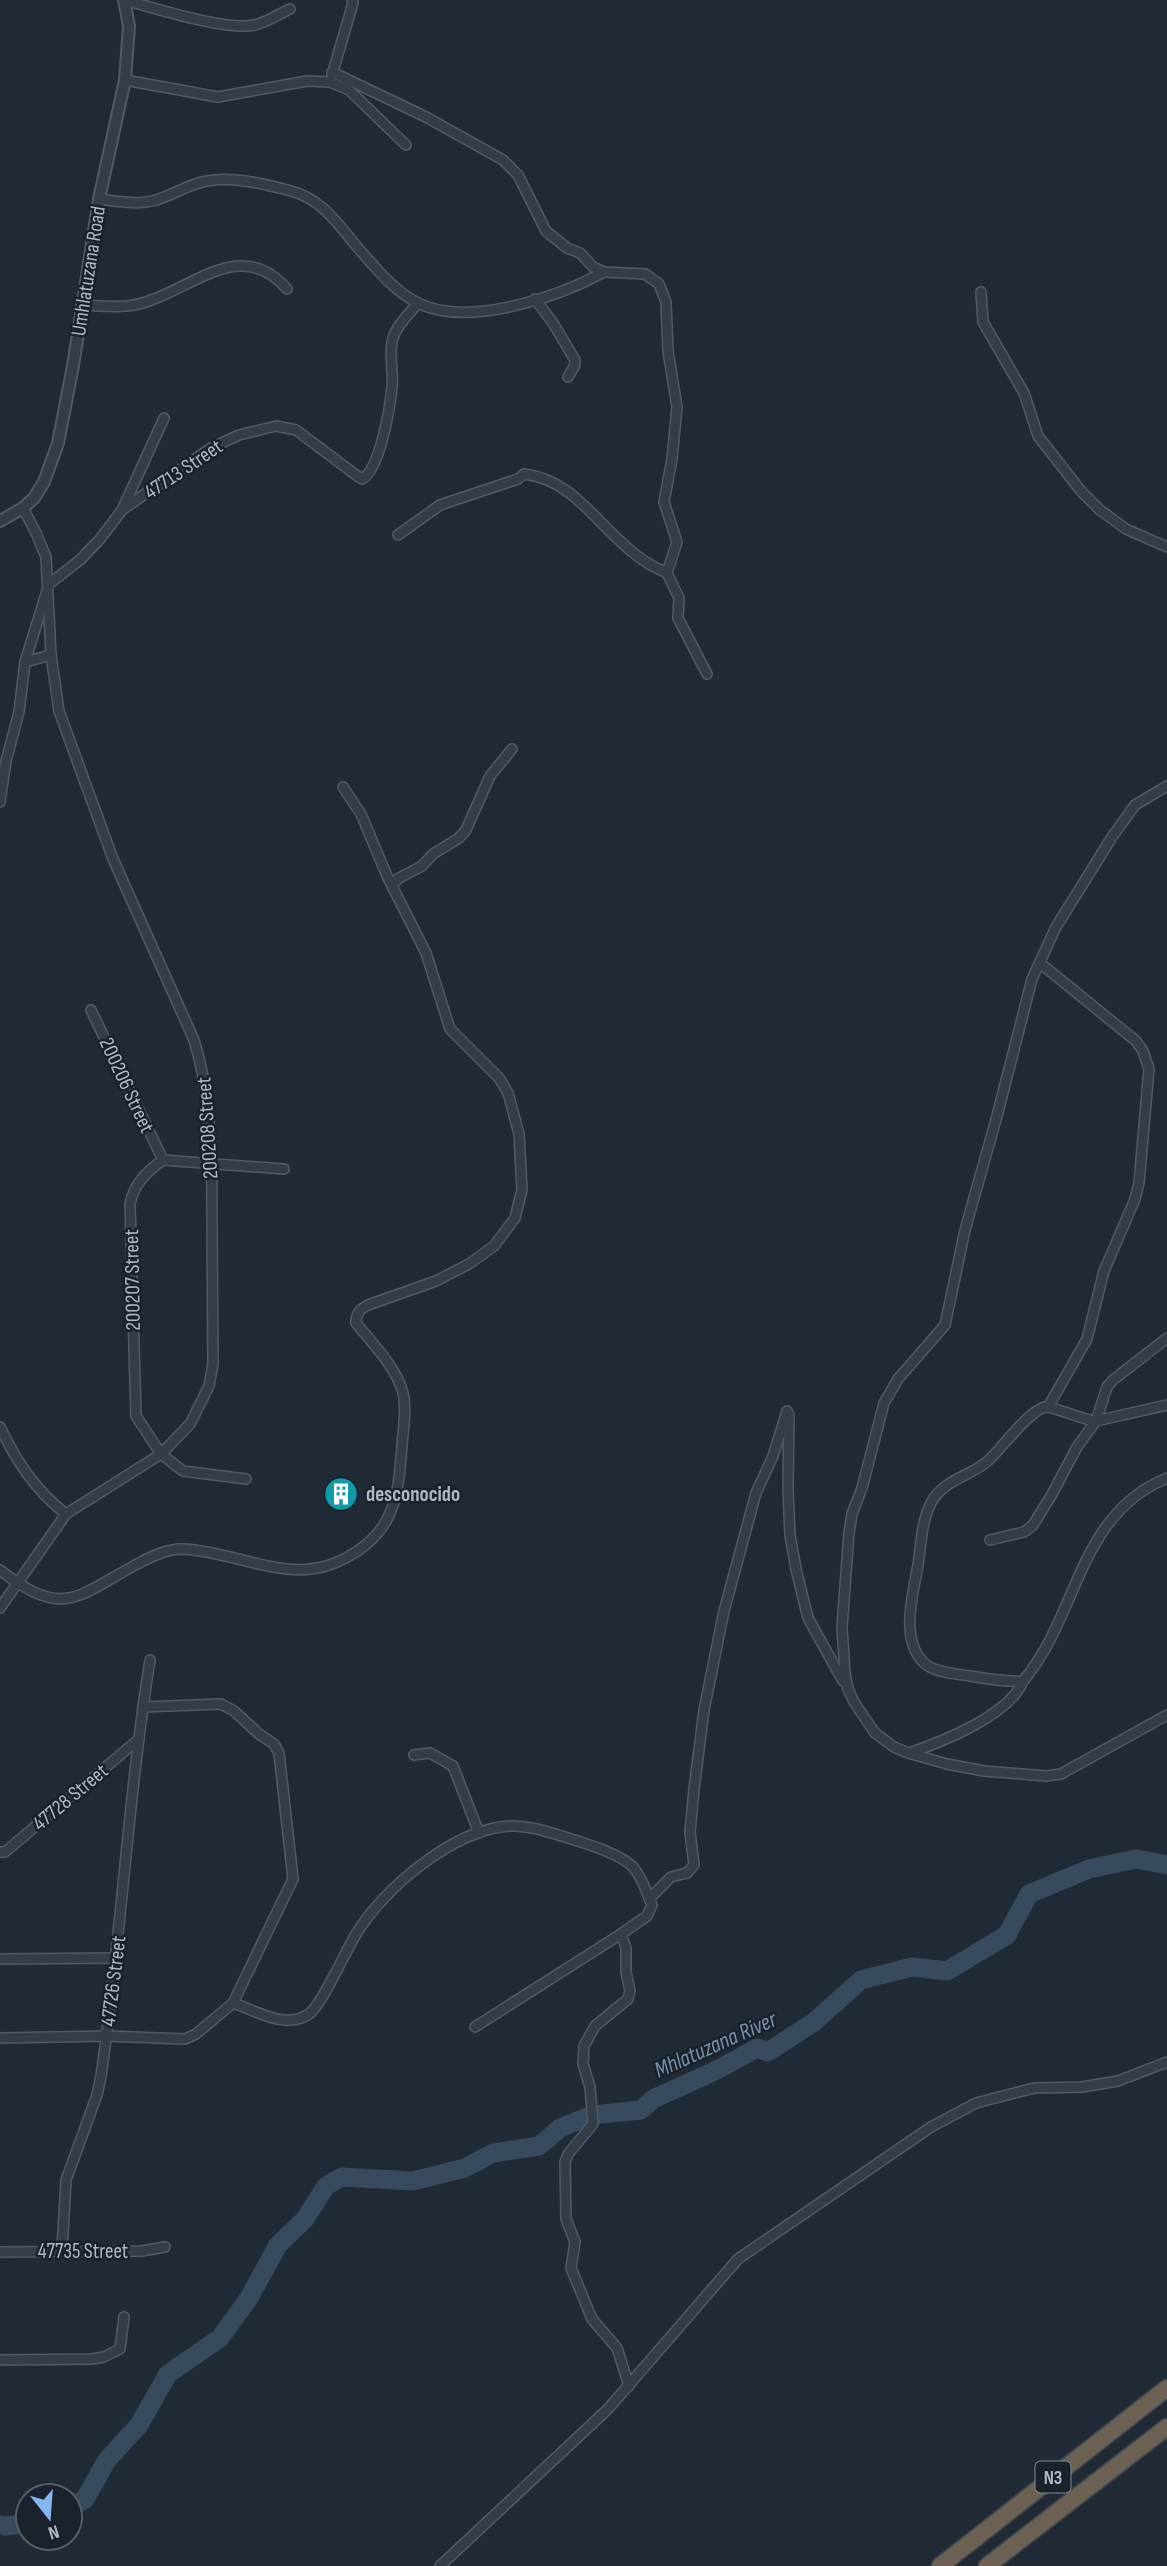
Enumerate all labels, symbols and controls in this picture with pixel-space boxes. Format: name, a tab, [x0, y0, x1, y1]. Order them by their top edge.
street label: Umhlatuzana Road	[66, 204, 111, 338]
street label: 47713 Street	[139, 434, 227, 505]
street label: 200206 Street	[94, 1034, 159, 1137]
street label: 200208 Street	[191, 1076, 224, 1180]
street label: 200207 Street	[119, 1229, 146, 1331]
building icon: desconocido	[322, 1475, 360, 1513]
place label: desconocido	[366, 1482, 460, 1507]
street label: 47728 Street	[27, 1759, 113, 1836]
street label: 47726 Street	[96, 1934, 131, 2028]
water label: Mhlatuzana River	[650, 2005, 782, 2084]
street label: 47735 Street	[38, 2239, 128, 2264]
road number: N3	[1036, 2462, 1070, 2492]
north arrow	[14, 2482, 84, 2552]
text: N	[45, 2519, 62, 2544]

